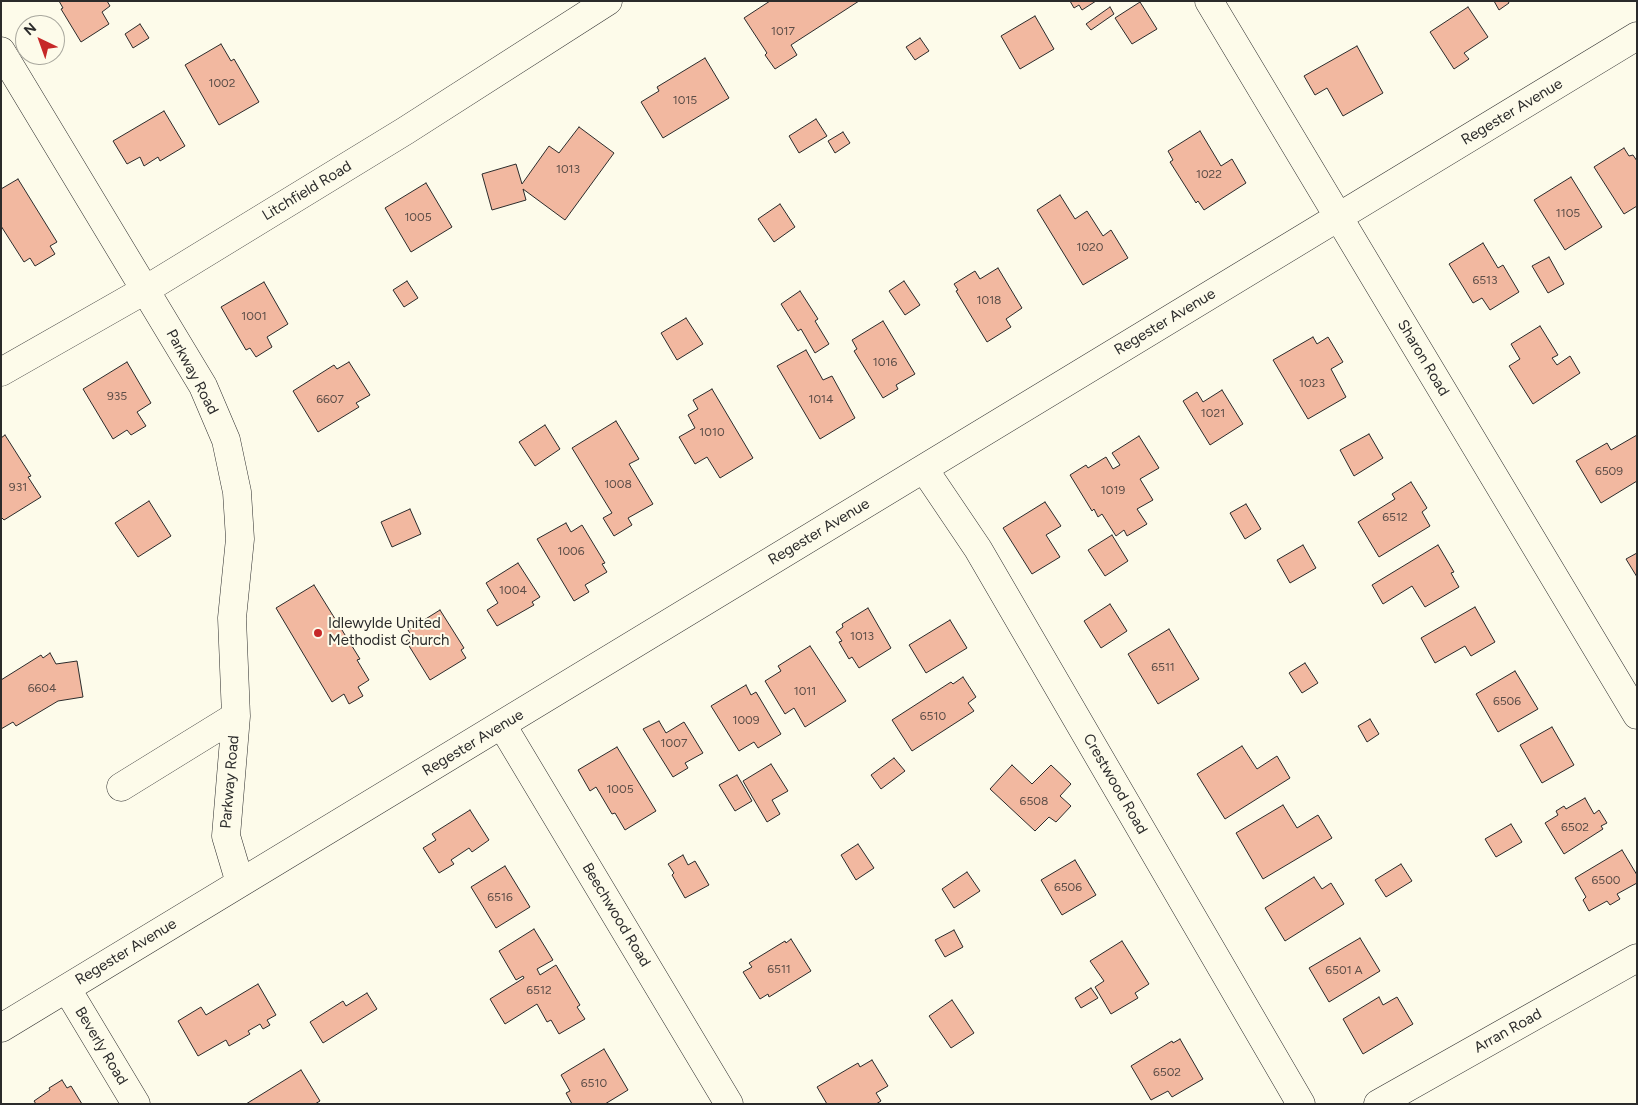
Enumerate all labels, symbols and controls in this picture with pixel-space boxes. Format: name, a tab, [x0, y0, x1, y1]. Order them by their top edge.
north arrow	[15, 15, 65, 65]
text: N	[21, 19, 40, 39]
house number: 1017	[771, 24, 795, 38]
street label: Regester Avenue	[1458, 75, 1566, 149]
house number: 1002	[208, 76, 236, 90]
house number: 1015	[673, 93, 697, 107]
street label: Litchfield Road	[259, 157, 355, 225]
house number: 1013	[556, 162, 580, 176]
house number: 1022	[1196, 167, 1222, 181]
house number: 1105	[1556, 206, 1580, 220]
house number: 1005	[404, 210, 432, 224]
house number: 1020	[1076, 240, 1104, 254]
house number: 6513	[1472, 273, 1498, 287]
street label: Regester Avenue	[1111, 285, 1219, 359]
house number: 1018	[977, 293, 1001, 307]
house number: 1001	[241, 309, 267, 323]
street label: Sharon Road	[1393, 317, 1453, 399]
street label: Parkway Road	[162, 326, 222, 418]
house number: 1016	[873, 355, 897, 369]
house number: 1023	[1299, 376, 1325, 390]
house number: 935	[107, 389, 127, 403]
house number: 6607	[316, 392, 344, 406]
house number: 1014	[808, 392, 834, 406]
house number: 1021	[1201, 406, 1225, 420]
house number: 1010	[699, 425, 725, 439]
house number: 6509	[1595, 464, 1623, 478]
house number: 1008	[604, 477, 632, 491]
house number: 931	[9, 480, 27, 494]
house number: 1019	[1101, 483, 1125, 497]
street label: Regester Avenue	[765, 495, 873, 569]
house number: 6512	[1382, 510, 1408, 524]
house number: 1006	[557, 544, 585, 558]
house number: 1004	[499, 583, 527, 597]
place label: Idlewylde United Methodist Church	[328, 615, 449, 650]
marker: Idlewylde United Methodist Church	[312, 627, 324, 639]
house number: 1013	[850, 629, 874, 643]
house number: 6511	[1151, 660, 1175, 674]
house number: 6604	[28, 681, 56, 695]
house number: 1011	[794, 684, 816, 698]
house number: 6506	[1493, 694, 1521, 708]
street label: Regester Avenue	[419, 706, 527, 780]
house number: 6510	[920, 709, 946, 723]
house number: 1009	[732, 713, 760, 727]
street label: Crestwood Road	[1079, 731, 1151, 837]
street label: Parkway Road	[217, 735, 243, 829]
house number: 1007	[661, 736, 687, 750]
house number: 1005	[606, 782, 634, 796]
house number: 6508	[1020, 794, 1048, 808]
house number: 6502	[1561, 820, 1589, 834]
street label: Beechwood Road	[578, 860, 654, 970]
house number: 6500	[1591, 873, 1621, 887]
house number: 6506	[1054, 880, 1082, 894]
house number: 6516	[487, 890, 513, 904]
street label: Regester Avenue	[72, 915, 180, 989]
house number: 6511	[767, 962, 791, 976]
house number: 6501 A	[1325, 963, 1363, 977]
house number: 6512	[526, 983, 552, 997]
street label: Beverly Road	[71, 1004, 131, 1088]
street label: Arran Road	[1471, 1005, 1545, 1057]
house number: 6502	[1153, 1065, 1181, 1079]
house number: 6510	[581, 1076, 607, 1090]

